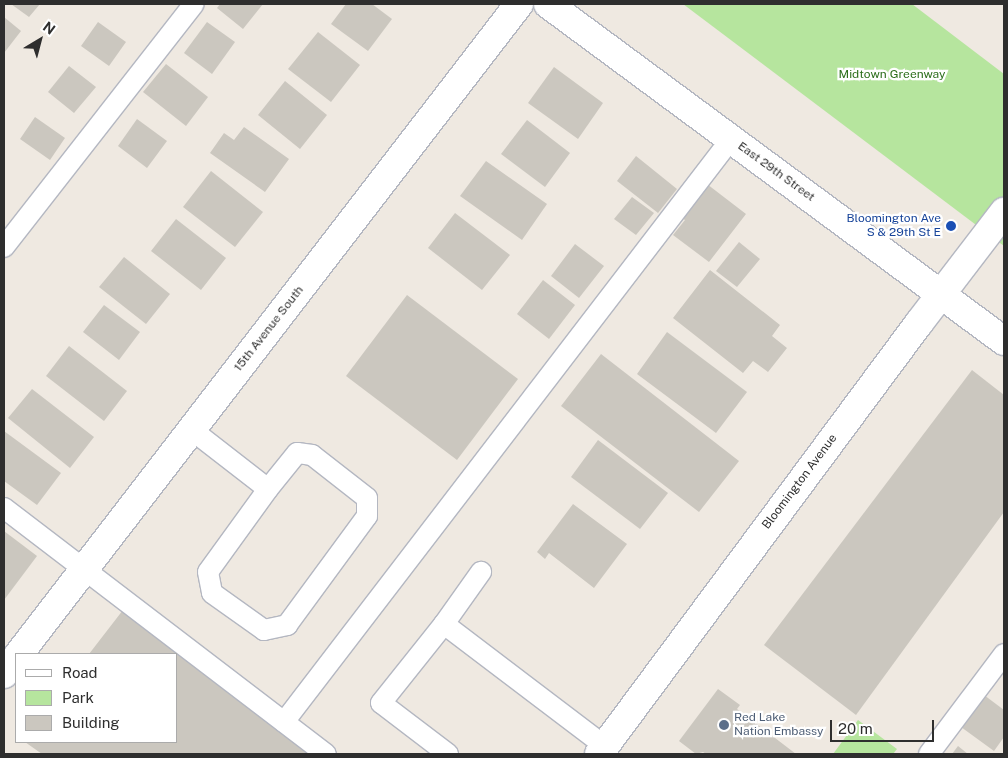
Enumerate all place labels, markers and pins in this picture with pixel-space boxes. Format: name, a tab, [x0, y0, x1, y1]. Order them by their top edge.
place label: Bloomington Ave S & 29th St E	[847, 212, 941, 240]
marker: Bloomington Ave S & 29th St E	[945, 220, 957, 232]
place label: Red Lake Nation Embassy	[734, 711, 823, 739]
marker: Red Lake Nation Embassy	[718, 719, 730, 731]

